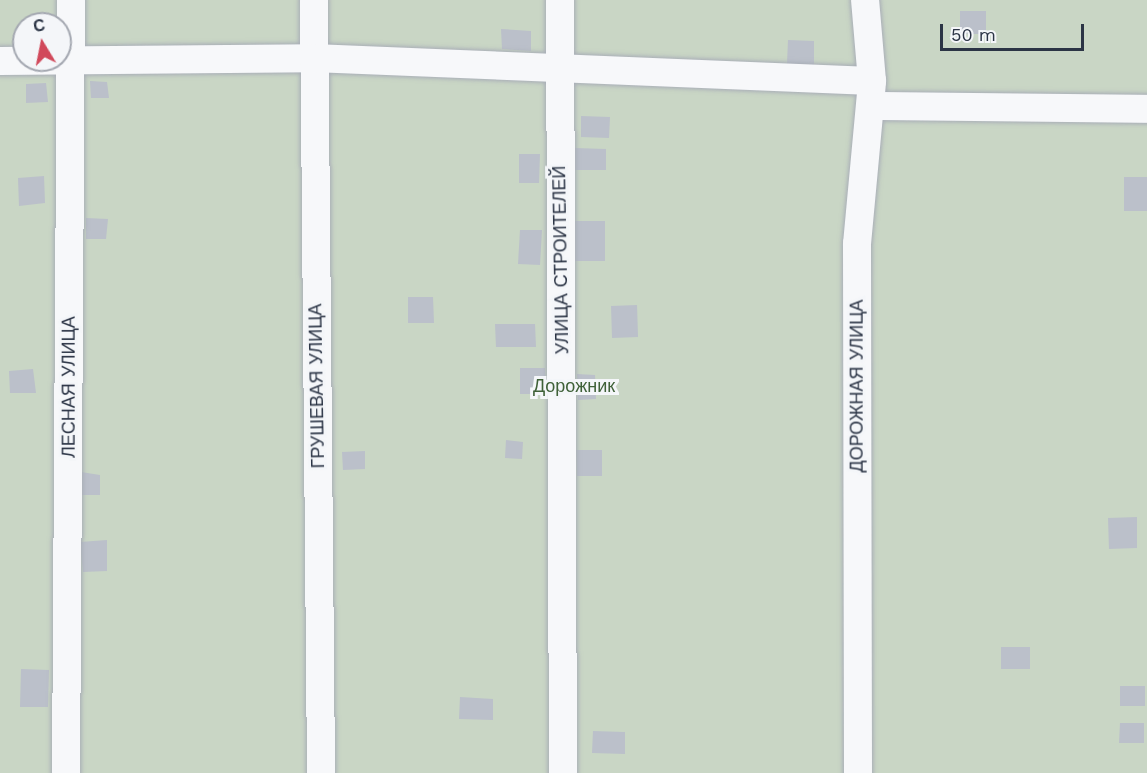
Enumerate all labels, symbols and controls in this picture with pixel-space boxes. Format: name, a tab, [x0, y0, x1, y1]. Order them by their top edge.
north arrow	[12, 12, 72, 72]
scale bar	[943, 12, 1087, 50]
text: С	[32, 15, 46, 36]
text: 50 m	[951, 24, 996, 45]
street label: УЛИЦА СТРОИТЕЛЕЙ	[549, 165, 573, 355]
street label: ДОРОЖНАЯ УЛИЦА	[846, 299, 868, 473]
street label: ГРУШЕВАЯ УЛИЦА	[305, 303, 329, 469]
street label: ЛЕСНАЯ УЛИЦА	[58, 316, 80, 458]
park label: Дорожник	[533, 375, 615, 397]

